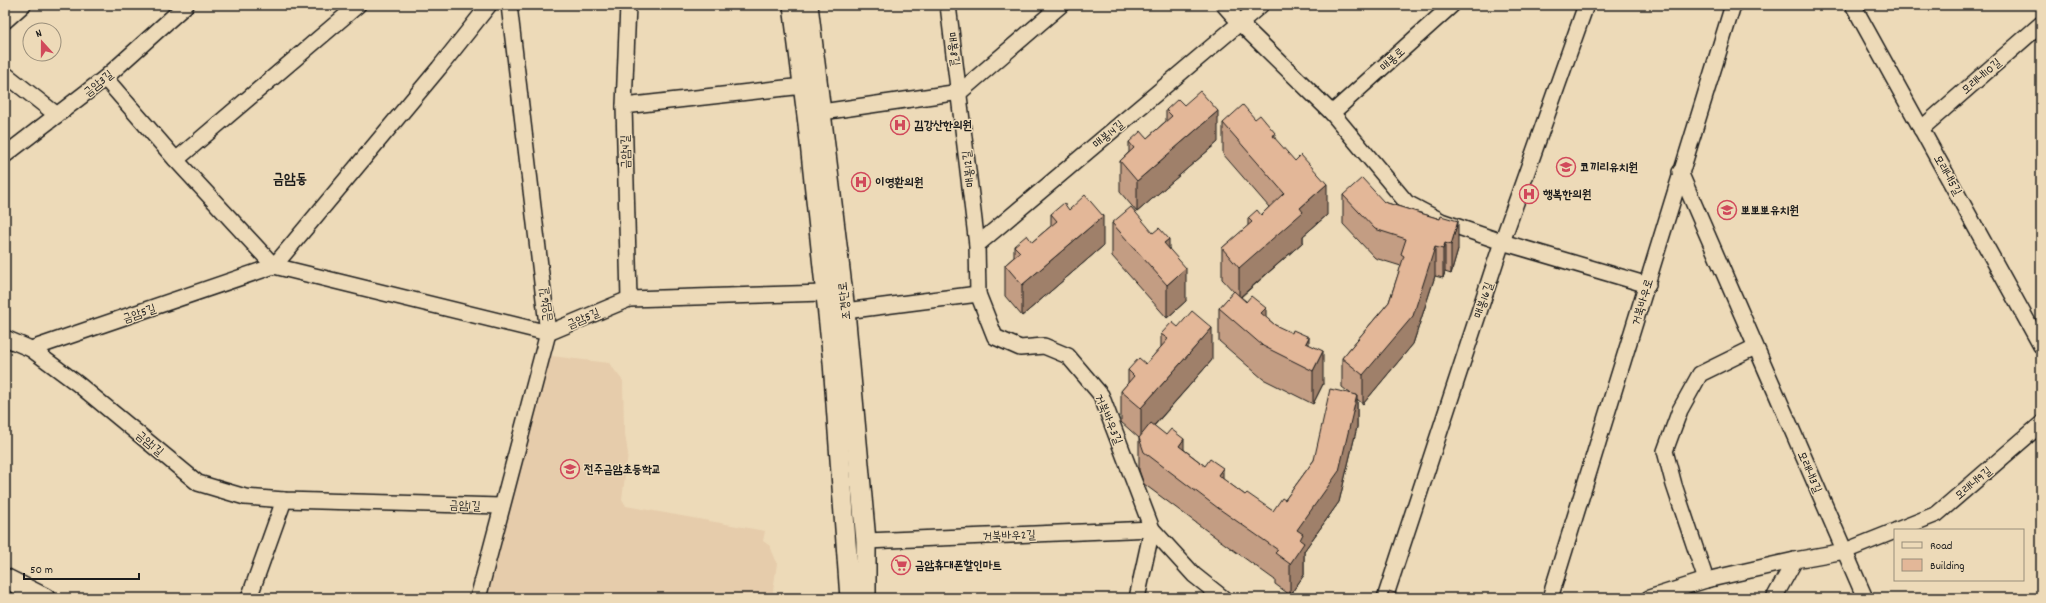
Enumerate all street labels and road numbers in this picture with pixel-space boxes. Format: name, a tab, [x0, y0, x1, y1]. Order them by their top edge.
street label: 매봉8길	[942, 31, 963, 67]
street label: 매봉로	[1377, 44, 1409, 76]
street label: 모래내10길	[1958, 55, 2006, 99]
street label: 금암3길	[80, 67, 118, 102]
street label: 매봉14길	[1089, 117, 1129, 153]
street label: 금암4길	[618, 135, 635, 169]
street label: 매봉12길	[959, 149, 980, 188]
street label: 모래내5길	[1928, 152, 1965, 199]
street label: 거북바우로	[1628, 277, 1659, 328]
street label: 매봉16길	[1470, 280, 1499, 321]
street label: 조경단로	[835, 281, 856, 321]
street label: 금암6길	[536, 286, 557, 323]
street label: 금암5길	[120, 301, 159, 328]
street label: 금암5길	[564, 305, 603, 334]
street label: 거북바우3길	[1089, 392, 1126, 448]
street label: 금암1길	[131, 427, 167, 461]
street label: 모래내3길	[1792, 449, 1825, 496]
street label: 모래내9길	[1952, 463, 1997, 505]
street label: 금암1길	[449, 497, 481, 516]
street label: 거북바우2길	[982, 527, 1036, 546]

